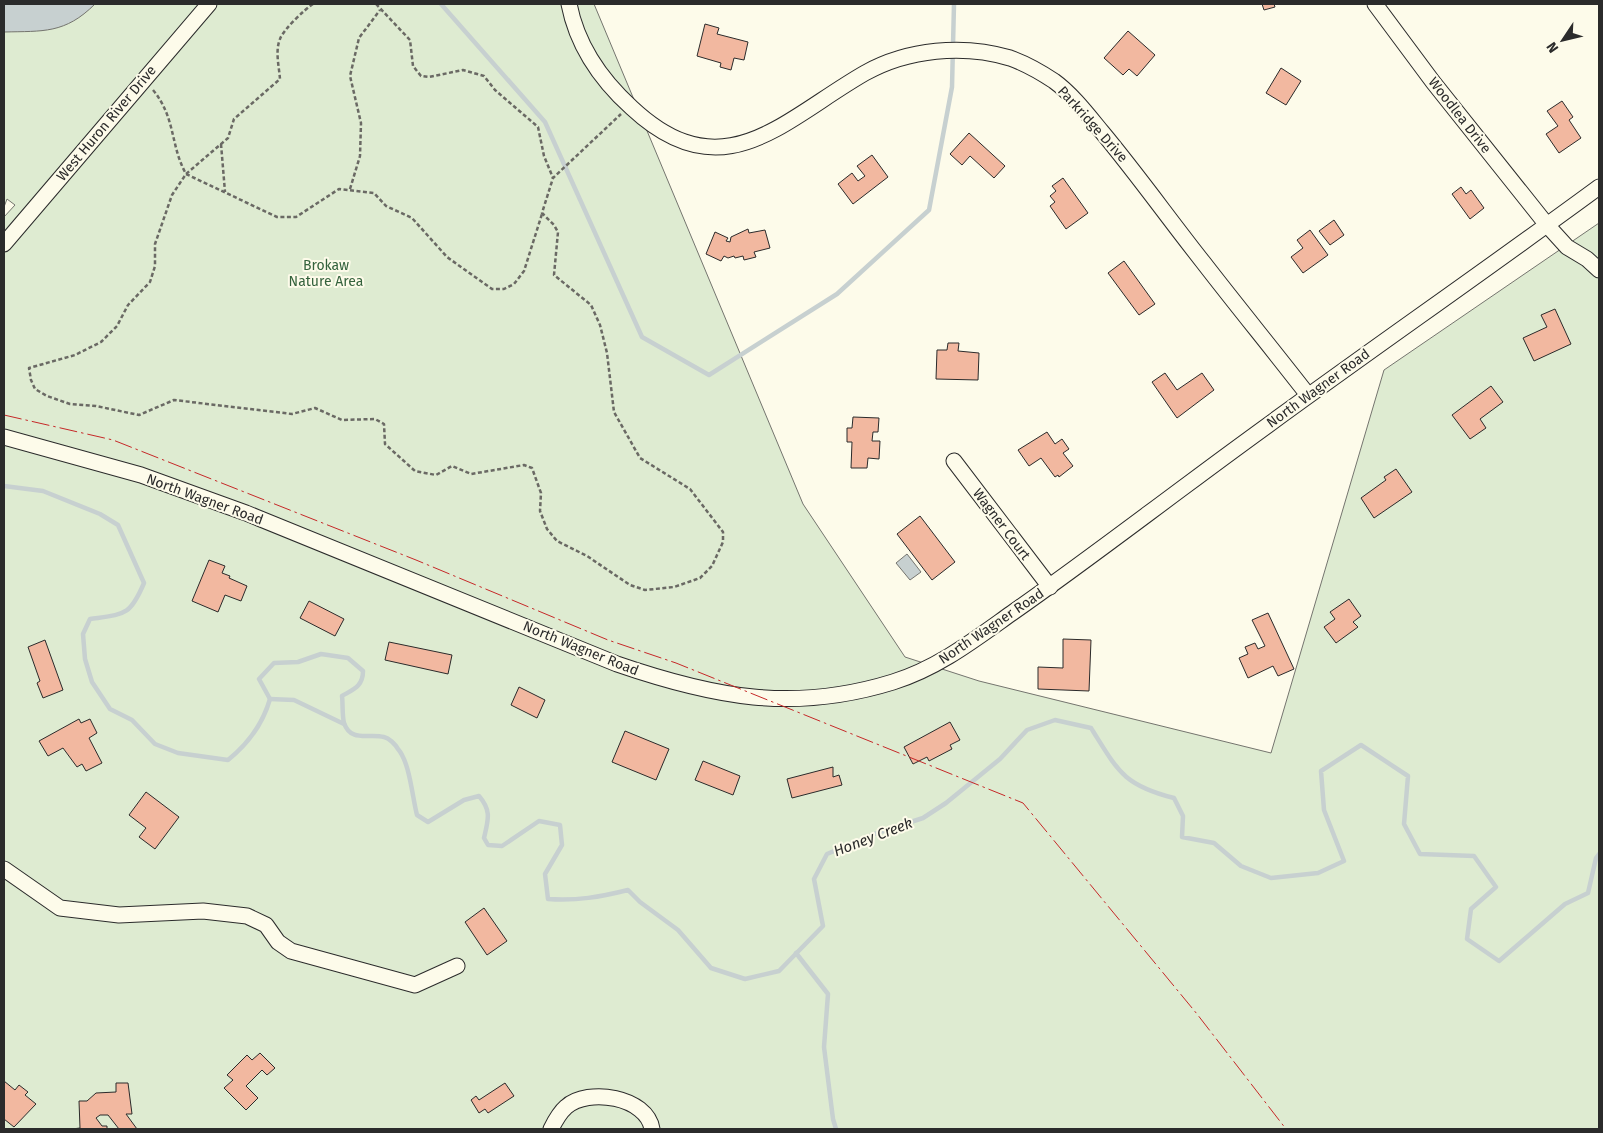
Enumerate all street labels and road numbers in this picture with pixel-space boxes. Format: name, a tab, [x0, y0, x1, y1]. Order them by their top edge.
street label: West Huron River Drive	[53, 62, 160, 185]
street label: Woodlea Drive	[1425, 74, 1495, 157]
street label: Parkridge Drive	[1054, 83, 1131, 166]
street label: North Wagner Road	[1263, 345, 1373, 432]
street label: North Wagner Road	[144, 470, 266, 529]
street label: Wagner Court	[969, 485, 1035, 564]
street label: North Wagner Road	[935, 585, 1047, 668]
street label: North Wagner Road	[520, 617, 641, 679]

